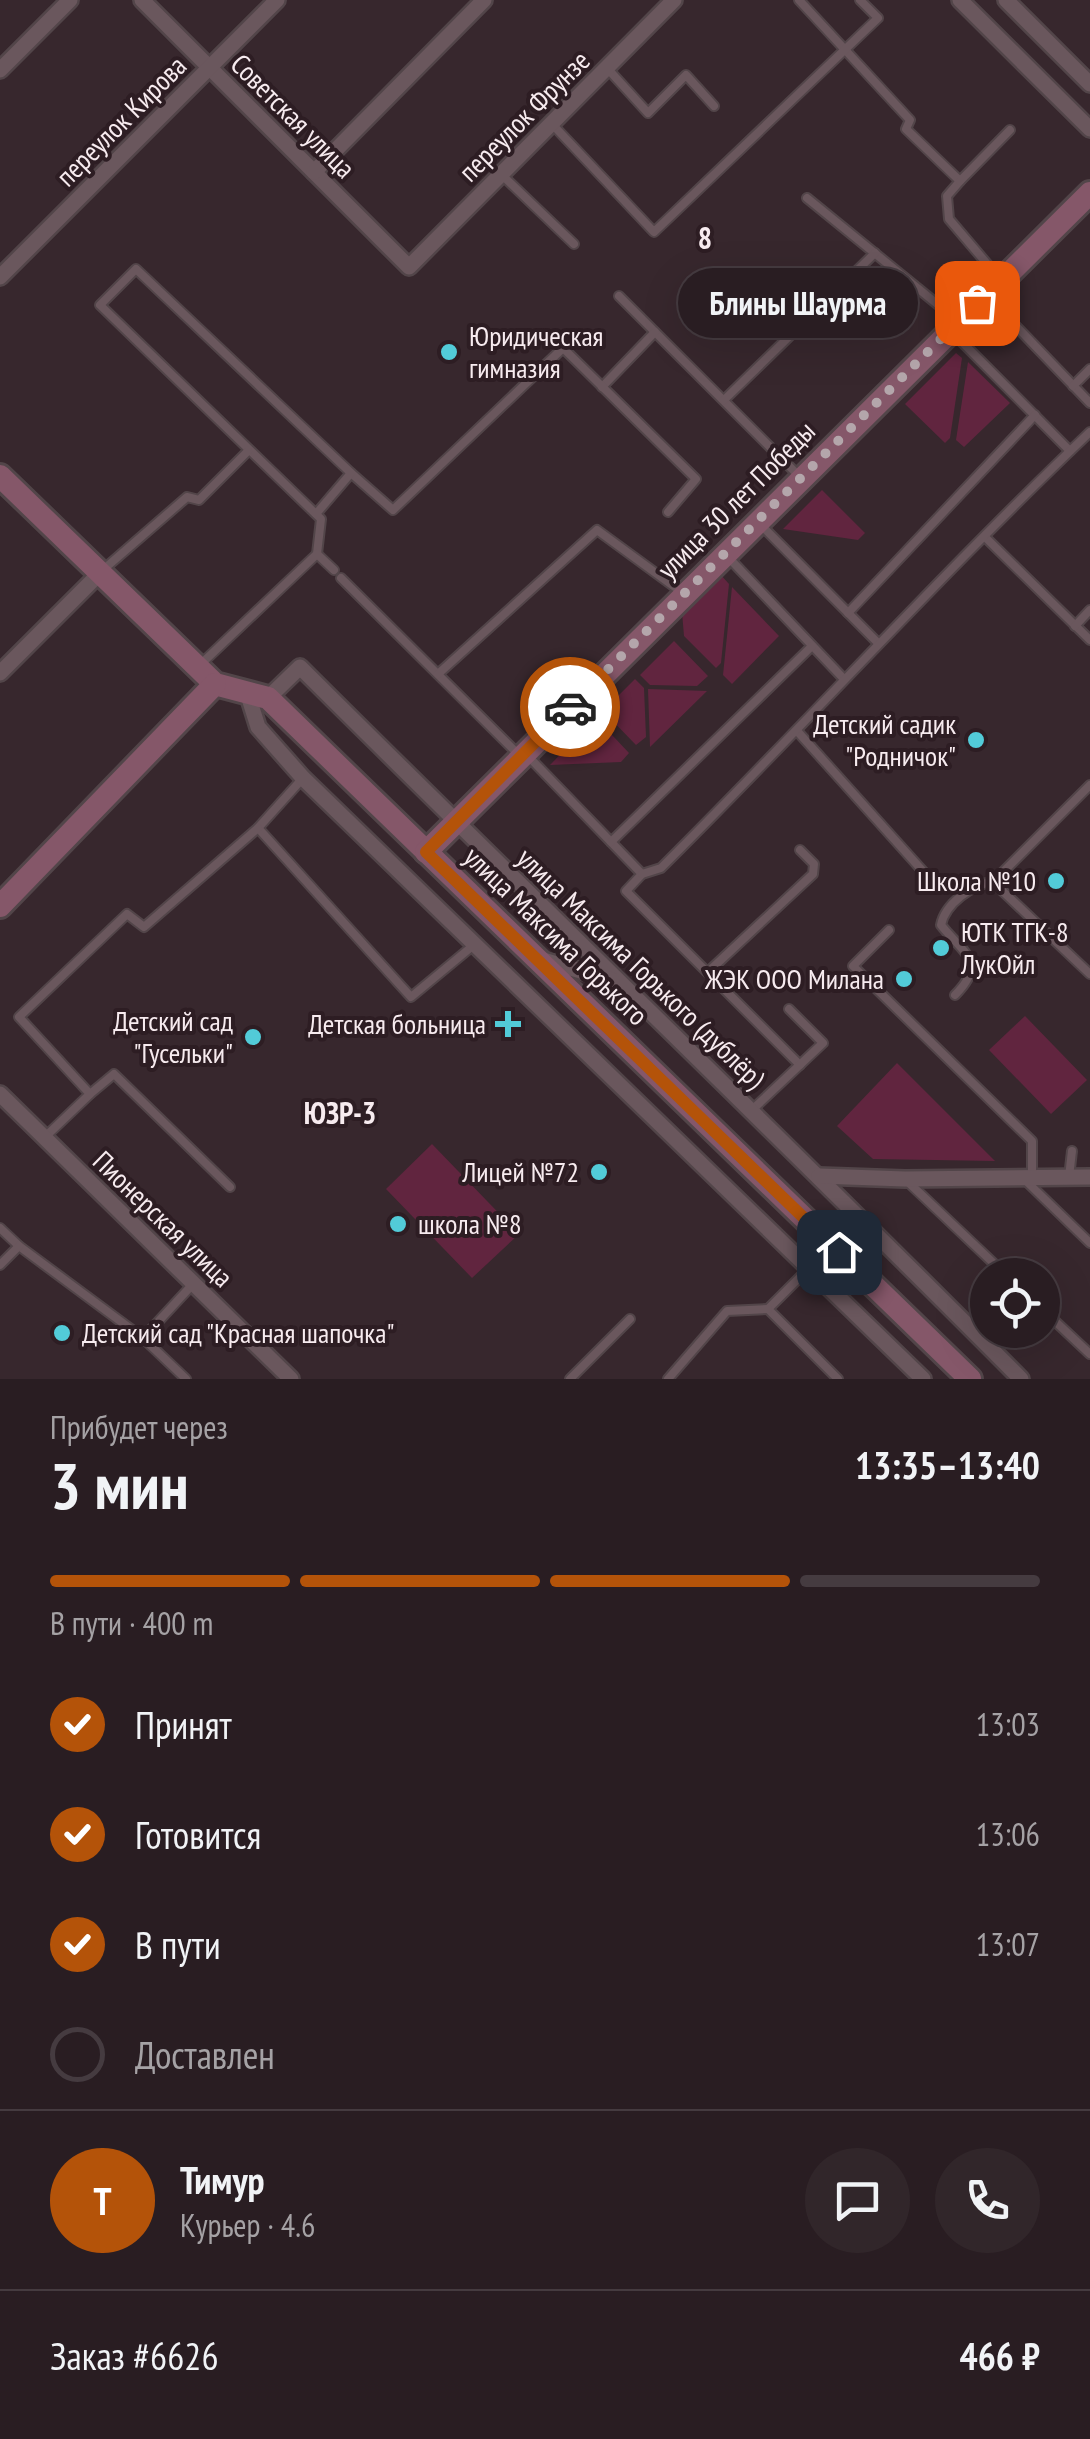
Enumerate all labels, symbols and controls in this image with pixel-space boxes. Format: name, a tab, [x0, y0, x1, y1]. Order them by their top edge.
street label: переулок Фрунзе	[450, 42, 597, 189]
street label: Советская улица	[223, 45, 364, 186]
street label: переулок Кирова	[47, 47, 194, 194]
district label: 8	[698, 218, 712, 257]
pin	[935, 261, 1020, 346]
callout: Блины Шаурма	[677, 268, 917, 338]
icon: bag	[950, 276, 1005, 331]
text: Блины Шаурма	[709, 282, 887, 324]
place label: Юридическая гимназия	[469, 317, 603, 386]
marker: Юридическая гимназия	[438, 341, 460, 363]
street label: улица 30 лет Победы	[649, 413, 823, 587]
courier	[520, 657, 620, 757]
icon: car	[543, 680, 598, 735]
place label: Детский садик "Родничок"	[813, 705, 956, 774]
marker: Детский садик "Родничок"	[965, 729, 987, 751]
street label: улица Максима Горького	[456, 838, 656, 1033]
street label: улица Максима Горького (дублёр)	[509, 839, 774, 1096]
place label: Школа №10	[917, 862, 1036, 899]
marker: Школа №10	[1045, 870, 1067, 892]
place label: ЮТК ТГК-8 ЛукОйл	[960, 913, 1069, 982]
marker: ЮТК ТГК-8 ЛукОйл	[930, 937, 952, 959]
place label: ЖЭК ООО Милана	[704, 960, 884, 997]
marker: ЖЭК ООО Милана	[893, 968, 915, 990]
place label: Детский сад "Гусельки"	[113, 1002, 233, 1071]
place label: Детская больница	[308, 1005, 486, 1042]
marker: Детская больница	[495, 1011, 521, 1037]
marker: Детский сад "Гусельки"	[242, 1026, 264, 1048]
district label: ЮЗР-3	[304, 1093, 376, 1132]
street label: Пионерская улица	[85, 1142, 241, 1295]
place label: Лицей №72	[461, 1153, 579, 1190]
marker: Лицей №72	[588, 1161, 610, 1183]
place label: школа №8	[418, 1205, 522, 1242]
pin	[797, 1210, 882, 1295]
marker: школа №8	[387, 1213, 409, 1235]
icon: home	[812, 1225, 867, 1280]
map controls	[970, 1258, 1060, 1348]
button: locate	[970, 1258, 1060, 1348]
place label: Детский сад "Красная шапочка"	[82, 1314, 394, 1351]
marker: Детский сад "Красная шапочка"	[51, 1322, 73, 1344]
text: Прибудет через	[50, 1406, 228, 1448]
text: 13:35–13:40	[855, 1440, 1040, 1489]
text: 3 мин	[50, 1443, 189, 1527]
text: В пути · 400 m	[50, 1602, 213, 1644]
icon: check	[50, 1697, 105, 1752]
text: Принят	[135, 1700, 232, 1749]
text: 13:03	[976, 1703, 1040, 1745]
icon: check	[50, 1807, 105, 1862]
text: Готовится	[135, 1810, 261, 1859]
text: 13:06	[976, 1813, 1040, 1855]
icon: check	[50, 1917, 105, 1972]
text: В пути	[135, 1920, 221, 1969]
text: 13:07	[976, 1923, 1040, 1965]
text: Доставлен	[135, 2030, 275, 2079]
button: chat	[805, 2148, 910, 2253]
button: phone	[935, 2148, 1040, 2253]
text: Тимур	[180, 2155, 265, 2204]
text: Т	[93, 2176, 112, 2225]
text: Курьер · 4.6	[180, 2204, 315, 2246]
text: Заказ #6626	[50, 2331, 219, 2380]
text: 466 ₽	[960, 2331, 1040, 2380]

